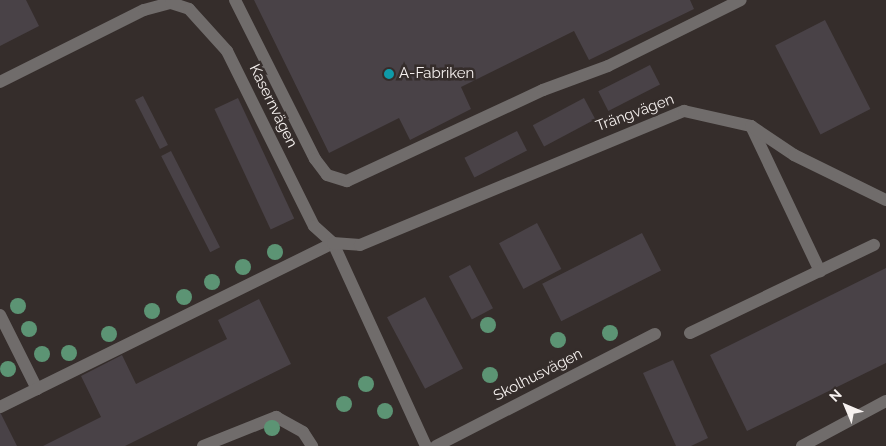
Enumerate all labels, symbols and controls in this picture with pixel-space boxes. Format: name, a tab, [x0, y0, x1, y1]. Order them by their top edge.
street label: Kasernvägen	[245, 61, 301, 151]
place label: A-Fabriken	[399, 65, 474, 83]
marker: A-Fabriken	[383, 68, 395, 80]
street label: Trängvägen	[593, 91, 677, 135]
street label: Skolhusvägen	[491, 345, 585, 405]
north arrow	[821, 381, 871, 431]
text: N	[826, 386, 845, 405]

